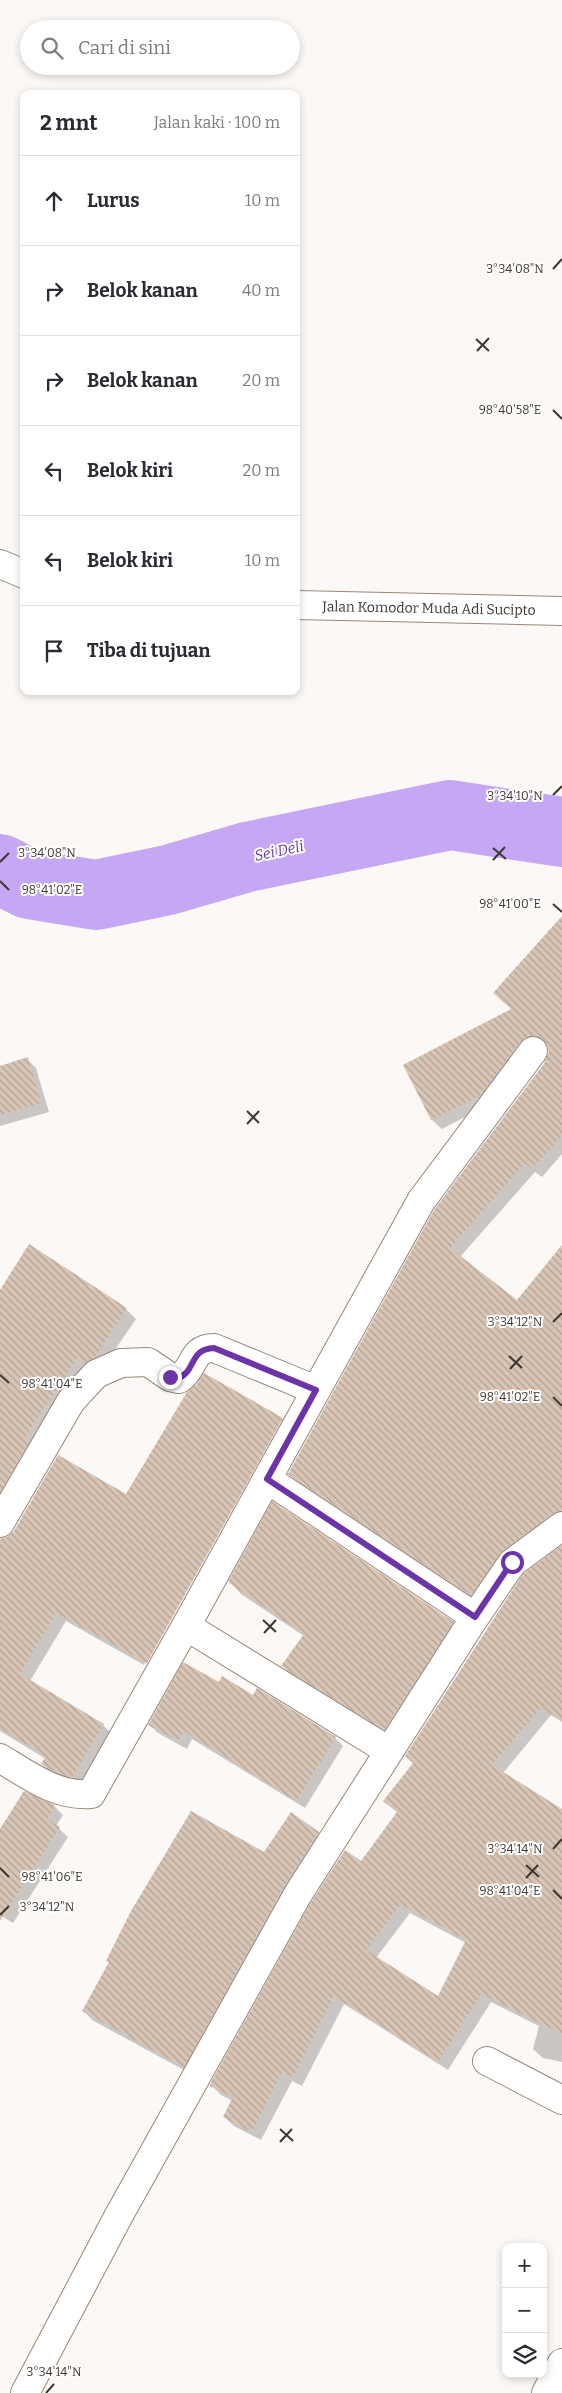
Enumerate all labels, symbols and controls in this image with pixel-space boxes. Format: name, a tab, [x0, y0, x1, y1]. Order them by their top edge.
search box	[20, 20, 300, 75]
icon: search	[38, 34, 66, 62]
text: Cari di sini	[78, 36, 171, 59]
text: 2 mnt	[40, 110, 97, 136]
text: Jalan kaki · 100 m	[154, 113, 280, 132]
icon: ahead	[40, 187, 68, 215]
text: Lurus	[87, 189, 140, 212]
text: 10 m	[245, 191, 280, 210]
text: 3°34'08"N	[486, 262, 544, 276]
icon: right	[40, 277, 68, 305]
text: Belok kanan	[87, 279, 198, 302]
text: 40 m	[242, 281, 280, 300]
icon: right	[40, 367, 68, 395]
text: Belok kanan	[87, 369, 198, 392]
text: 20 m	[243, 371, 280, 390]
text: 98°40'58"E	[479, 403, 541, 417]
icon: left	[40, 457, 68, 485]
text: Belok kiri	[87, 459, 173, 482]
text: 20 m	[243, 461, 280, 480]
icon: left	[40, 547, 68, 575]
text: Belok kiri	[87, 549, 173, 572]
text: 10 m	[245, 551, 280, 570]
street label: Jalan Komodor Muda Adi Sucipto	[321, 598, 536, 619]
icon: arrive	[40, 637, 68, 665]
text: Tiba di tujuan	[87, 639, 211, 662]
text: 3°34'10"N	[487, 789, 543, 803]
water label: Sei Deli	[253, 837, 305, 865]
text: 3°34'08"N	[18, 846, 76, 860]
text: 98°41'02"E	[22, 883, 82, 897]
text: 98°41'00"E	[479, 897, 541, 911]
text: 3°34'12"N	[488, 1315, 543, 1329]
route end	[159, 1366, 182, 1389]
text: 98°41'04"E	[21, 1377, 83, 1391]
text: 98°41'02"E	[480, 1390, 540, 1404]
route start	[501, 1551, 524, 1574]
text: 3°34'14"N	[488, 1842, 543, 1856]
text: 98°41'06"E	[21, 1870, 83, 1884]
text: 98°41'04"E	[479, 1884, 541, 1898]
text: 3°34'12"N	[20, 1900, 75, 1914]
map controls	[502, 2243, 547, 2378]
button: +	[502, 2243, 547, 2288]
button: −	[502, 2288, 547, 2333]
button: layers	[502, 2333, 547, 2378]
text: 3°34'14"N	[27, 2365, 82, 2379]

